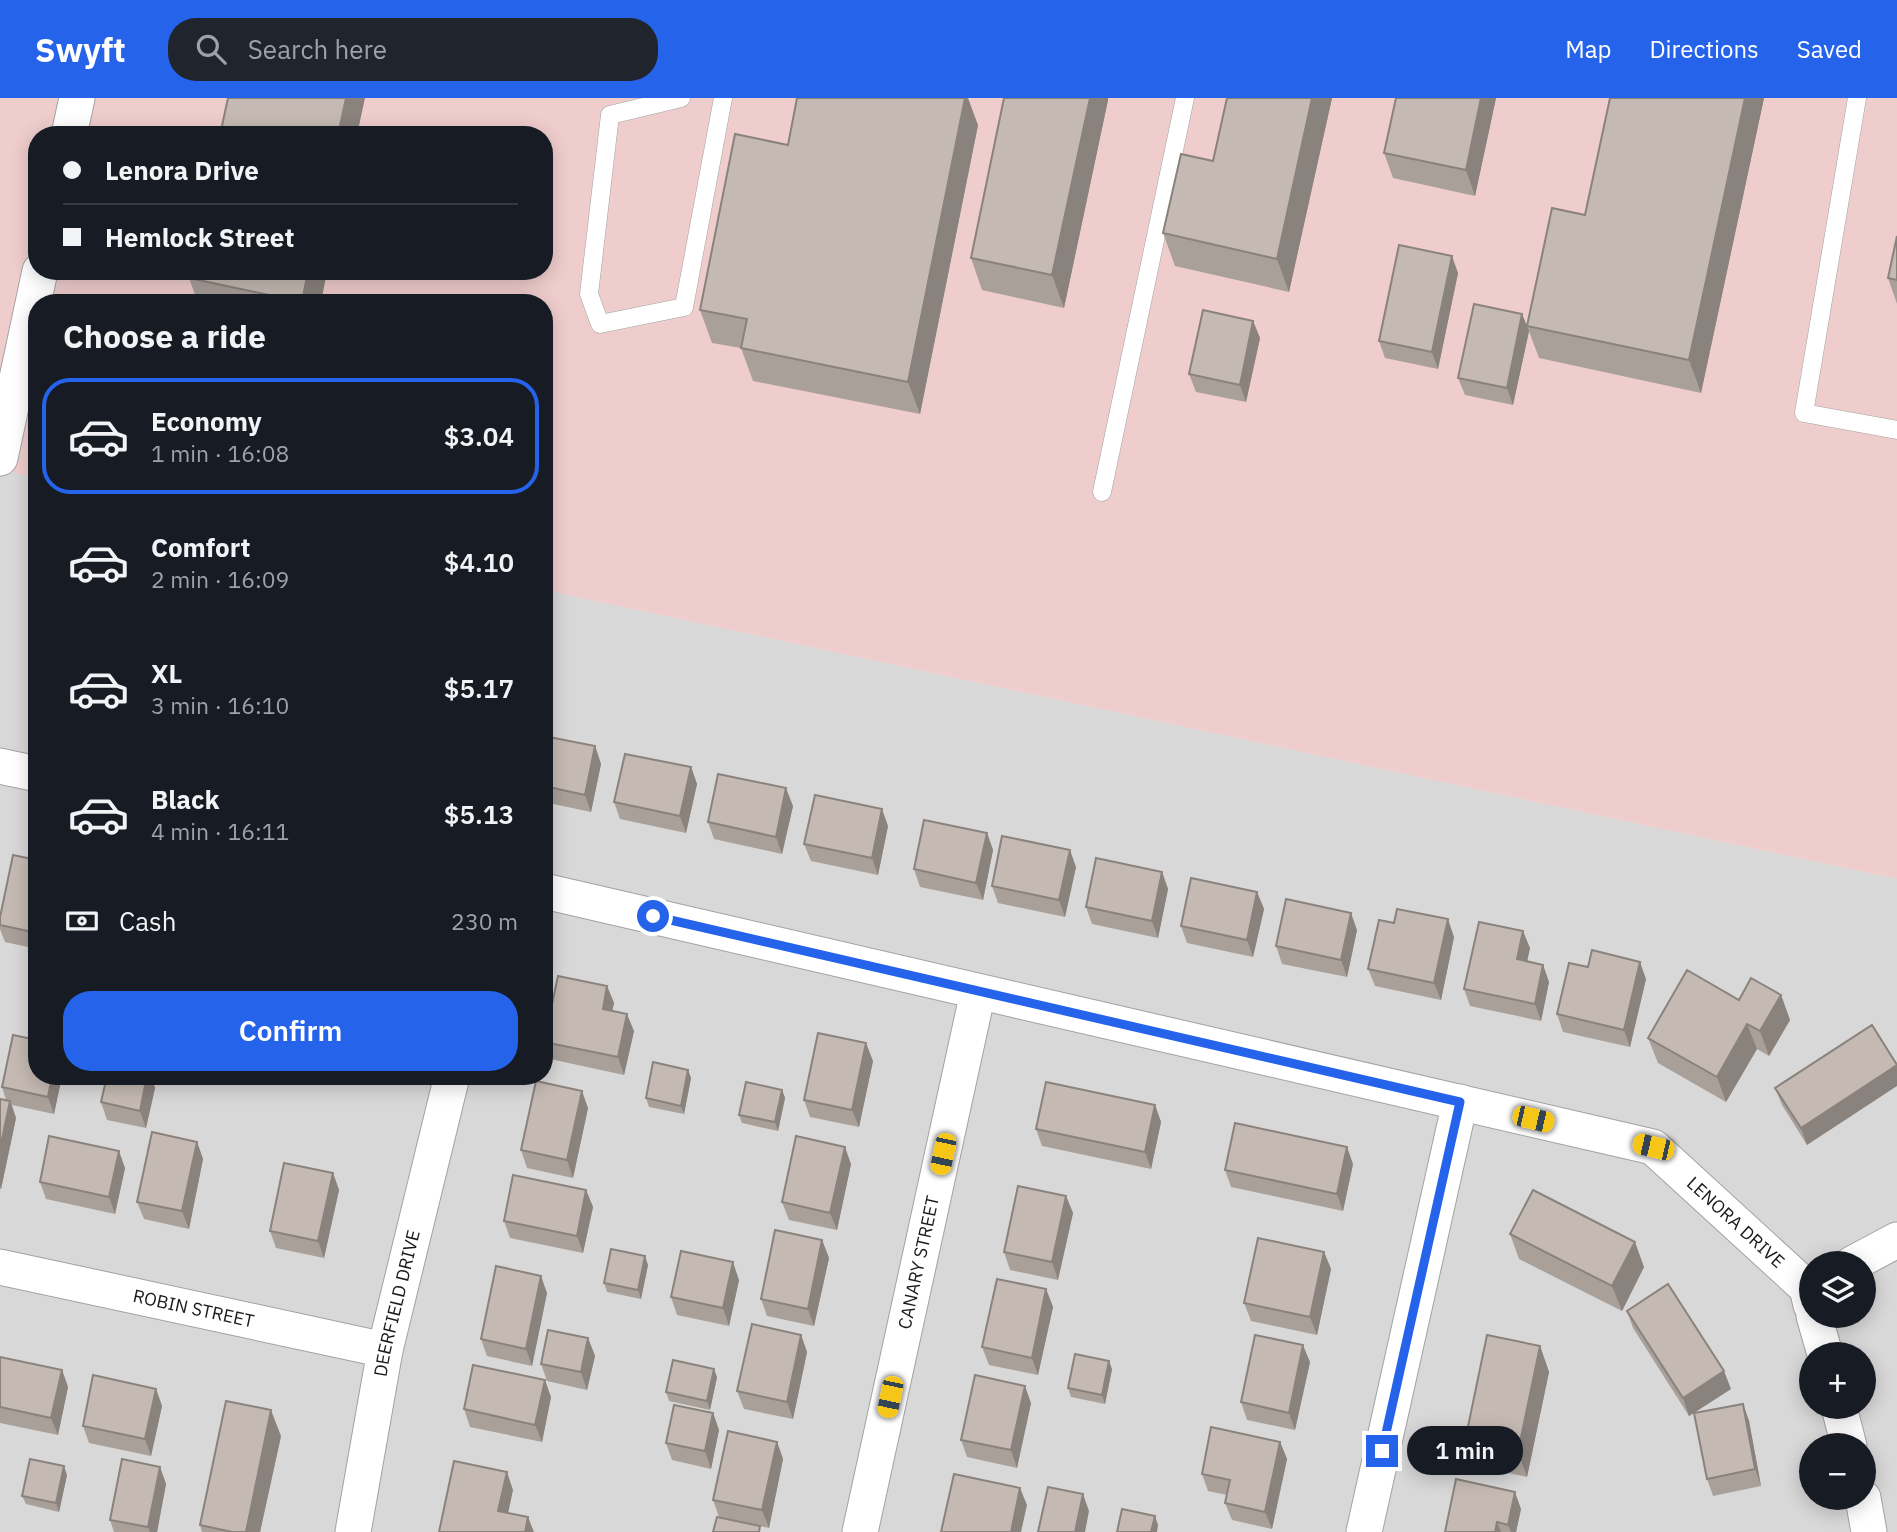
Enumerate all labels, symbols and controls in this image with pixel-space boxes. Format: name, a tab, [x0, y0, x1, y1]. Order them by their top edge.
search box	[168, 18, 658, 81]
text: Swyft	[35, 28, 126, 71]
icon: search	[192, 30, 230, 68]
text: Search here	[248, 32, 387, 66]
text: Map	[1565, 33, 1611, 65]
text: Directions	[1649, 33, 1759, 65]
text: Saved	[1797, 33, 1862, 65]
text: Lenora Drive	[105, 153, 259, 187]
text: Hemlock Street	[105, 220, 294, 254]
text: Choose a ride	[63, 315, 266, 357]
text: Economy	[151, 404, 262, 438]
icon: car	[67, 405, 130, 468]
text: $3.04	[444, 419, 514, 453]
text: 1 min · 16:08	[151, 438, 289, 468]
text: Comfort	[151, 530, 250, 564]
icon: car	[67, 531, 130, 594]
text: $4.10	[444, 545, 514, 579]
text: 2 min · 16:09	[151, 564, 289, 594]
text: XL	[151, 656, 182, 690]
icon: car	[67, 657, 130, 720]
text: $5.17	[444, 671, 514, 705]
text: 3 min · 16:10	[151, 690, 289, 720]
text: Black	[151, 782, 219, 816]
icon: car	[67, 783, 130, 846]
text: $5.13	[444, 797, 514, 831]
text: 4 min · 16:11	[151, 816, 289, 846]
route start	[637, 900, 669, 932]
icon: cash	[63, 902, 101, 940]
text: Cash	[119, 904, 176, 938]
text: 230 m	[451, 906, 518, 936]
button: Confirm	[63, 991, 518, 1071]
car	[1511, 1104, 1556, 1134]
car	[929, 1131, 958, 1177]
car	[1631, 1132, 1676, 1162]
street label: LENORA DRIVE	[1682, 1172, 1790, 1273]
street label: CANARY STREET	[893, 1193, 944, 1331]
street label: DEERFIELD DRIVE	[369, 1227, 425, 1378]
map controls	[1799, 1251, 1876, 1510]
button: layers	[1799, 1251, 1876, 1328]
street label: ROBIN STREET	[131, 1284, 256, 1332]
button: +	[1799, 1342, 1876, 1419]
car	[876, 1374, 905, 1420]
callout: 1 min	[1406, 1426, 1522, 1476]
button: −	[1799, 1433, 1876, 1510]
route end	[1366, 1435, 1398, 1467]
text: 1 min	[1435, 1435, 1495, 1465]

